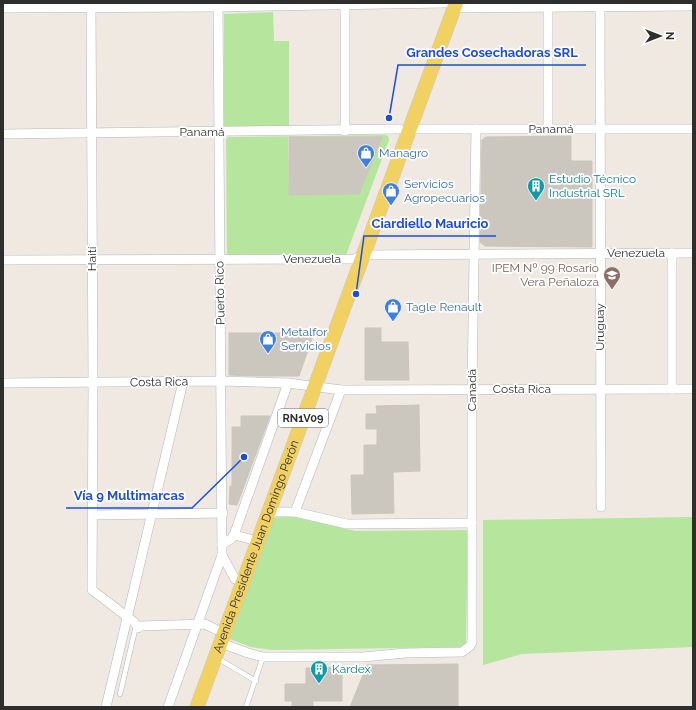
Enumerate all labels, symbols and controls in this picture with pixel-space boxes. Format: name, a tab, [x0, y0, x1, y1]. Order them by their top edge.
north arrow	[640, 16, 680, 56]
text: N	[663, 32, 676, 40]
callout: Grandes Cosechadoras SRL	[398, 40, 586, 65]
text: Grandes Cosechadoras SRL	[406, 45, 578, 60]
street label: Panamá	[528, 122, 574, 136]
street label: Panamá	[179, 125, 225, 139]
shop icon: Managro	[356, 143, 376, 168]
place label: Managro	[379, 146, 428, 160]
place label: Estudio Técnico Industrial SRL	[549, 172, 636, 200]
building icon: Estudio Técnico Industrial SRL	[526, 176, 546, 201]
place label: Servicios Agropecuarios	[404, 177, 485, 205]
shop icon: Servicios Agropecuarios	[381, 181, 401, 206]
callout: Ciardiello Mauricio	[364, 211, 496, 236]
text: Ciardiello Mauricio	[372, 216, 489, 231]
street label: Haití	[85, 246, 99, 271]
street label: Venezuela	[607, 246, 665, 260]
street label: Venezuela	[283, 252, 341, 266]
street label: Puerto Rico	[212, 261, 228, 325]
place label: IPEM Nº 99 Rosario Vera Peñaloza	[492, 261, 599, 289]
school or university icon: IPEM Nº 99 Rosario Vera Peñaloza	[602, 265, 622, 290]
shop icon: Tagle Renault	[383, 297, 403, 322]
place label: Tagle Renault	[406, 300, 482, 314]
street label: Uruguay	[593, 303, 607, 351]
place label: Metalfor Servicios	[281, 325, 331, 353]
shop icon: Metalfor Servicios	[258, 329, 278, 354]
street label: Canadá	[465, 369, 479, 411]
street label: Costa Rica	[130, 374, 188, 390]
street label: Costa Rica	[493, 382, 551, 396]
road number: RN1V09	[278, 409, 328, 427]
street label: Avenida Presidente Juan Domingo Perón	[210, 438, 302, 655]
callout: Vía 9 Multimarcas	[66, 483, 192, 508]
text: Vía 9 Multimarcas	[74, 488, 185, 503]
building icon: Kardex	[309, 659, 329, 684]
place label: Kardex	[332, 662, 371, 676]

